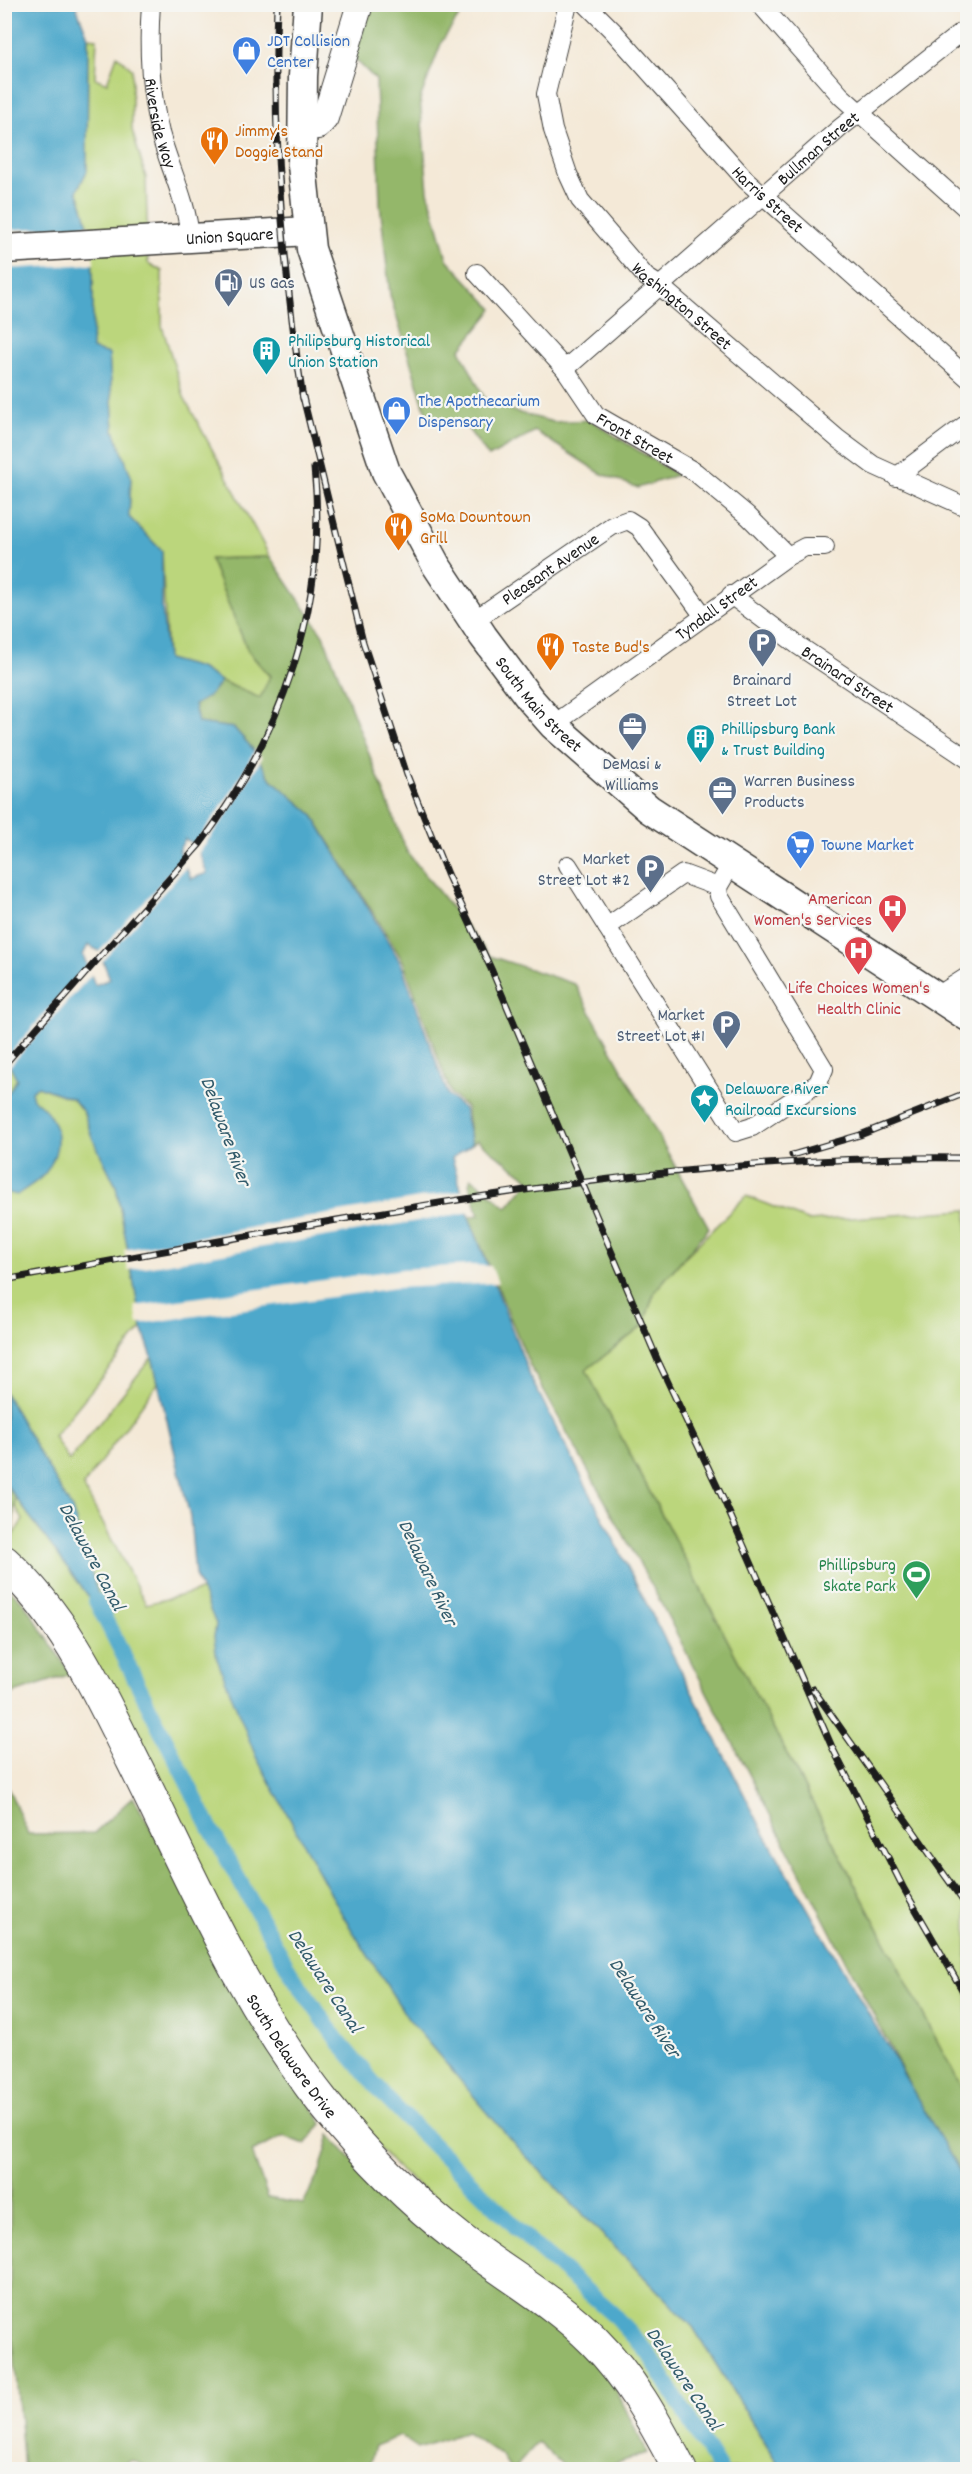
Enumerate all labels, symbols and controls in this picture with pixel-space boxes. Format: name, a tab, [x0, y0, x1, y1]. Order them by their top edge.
place label: JDT Collision Center	[267, 30, 350, 76]
shop icon: JDT Collision Center	[230, 34, 262, 76]
street label: Riverside Way	[136, 77, 181, 173]
street label: Bullman Street	[773, 107, 866, 192]
place label: Jimmy's Doggie Stand	[235, 120, 323, 166]
restaurant icon: Jimmy's Doggie Stand	[198, 124, 230, 166]
street label: Harris Street	[724, 162, 808, 241]
street label: Union Square	[185, 223, 274, 253]
street label: Washington Street	[624, 258, 737, 358]
fuel station icon: US Gas	[212, 266, 244, 308]
place label: US Gas	[249, 272, 295, 297]
place label: Philipsburg Historical Union Station	[288, 330, 431, 376]
building icon: Philipsburg Historical Union Station	[251, 334, 283, 376]
place label: The Apothecarium Dispensary	[418, 390, 540, 436]
shop icon: The Apothecarium Dispensary	[381, 394, 413, 436]
street label: Front Street	[591, 408, 678, 472]
place label: SoMa Downtown Grill	[420, 506, 531, 552]
restaurant icon: SoMa Downtown Grill	[383, 510, 415, 552]
street label: Pleasant Avenue	[497, 528, 605, 613]
street label: Tyndall Street	[671, 571, 764, 648]
parking icon: Brainard Street Lot	[746, 626, 778, 668]
restaurant icon: Taste Bud's	[535, 630, 567, 672]
place label: Taste Bud's	[572, 636, 650, 661]
street label: Brainard Street	[795, 641, 898, 721]
street label: South Main Street	[488, 652, 587, 760]
place label: Brainard Street Lot	[727, 669, 797, 715]
office icon: DeMasi & Williams	[616, 710, 648, 752]
place label: Phillipsburg Bank & Trust Building	[721, 718, 835, 764]
building icon: Phillipsburg Bank & Trust Building	[684, 722, 716, 764]
place label: DeMasi & Williams	[602, 753, 662, 799]
place label: Warren Business Products	[744, 770, 855, 816]
office icon: Warren Business Products	[707, 774, 739, 816]
supermarket icon: Towne Market	[784, 828, 816, 870]
place label: Towne Market	[821, 834, 915, 859]
place label: Market Street Lot #2	[538, 848, 630, 894]
parking icon: Market Street Lot #2	[635, 852, 667, 894]
place label: American Women's Services	[754, 888, 872, 934]
hospital icon: American Women's Services	[877, 892, 909, 934]
hospital icon: Life Choices Women's Health Clinic	[843, 934, 875, 976]
place label: Life Choices Women's Health Clinic	[788, 977, 930, 1023]
place label: Market Street Lot #1	[617, 1004, 705, 1050]
parking icon: Market Street Lot #1	[710, 1008, 742, 1050]
water label: Delaware River	[191, 1074, 258, 1193]
place label: Delaware River Railroad Excursions	[725, 1078, 857, 1124]
place icon: Delaware River Railroad Excursions	[688, 1082, 720, 1124]
water label: Delaware Canal	[50, 1498, 132, 1618]
water label: Delaware River	[389, 1516, 464, 1633]
place label: Phillipsburg Skate Park	[818, 1554, 896, 1600]
sports icon: Phillipsburg Skate Park	[901, 1558, 933, 1600]
water label: Delaware Canal	[279, 1924, 369, 2041]
water label: Delaware River	[601, 1953, 688, 2066]
street label: South Delaware Drive	[238, 1990, 341, 2125]
water label: Delaware Canal	[638, 2323, 729, 2439]

